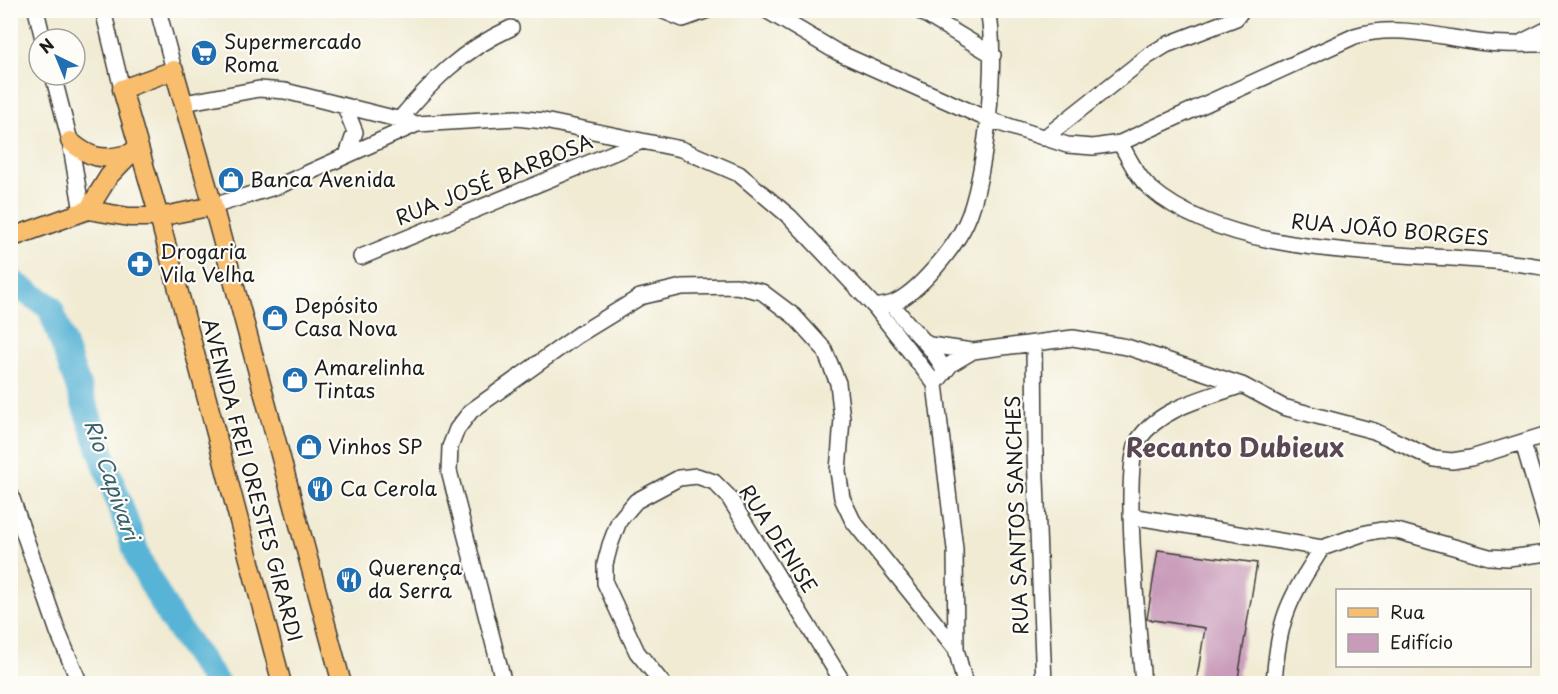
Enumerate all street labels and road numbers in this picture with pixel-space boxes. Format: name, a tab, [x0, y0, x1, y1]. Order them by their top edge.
street label: RUA JOSÉ BARBOSA	[391, 126, 597, 232]
street label: RUA JOÃO BORGES	[1290, 205, 1490, 253]
street label: AVENIDA FREI ORESTES GIRARDI	[195, 315, 311, 645]
street label: RUA SANTOS SANCHES	[997, 395, 1035, 636]
street label: RUA DENISE	[732, 478, 825, 599]

